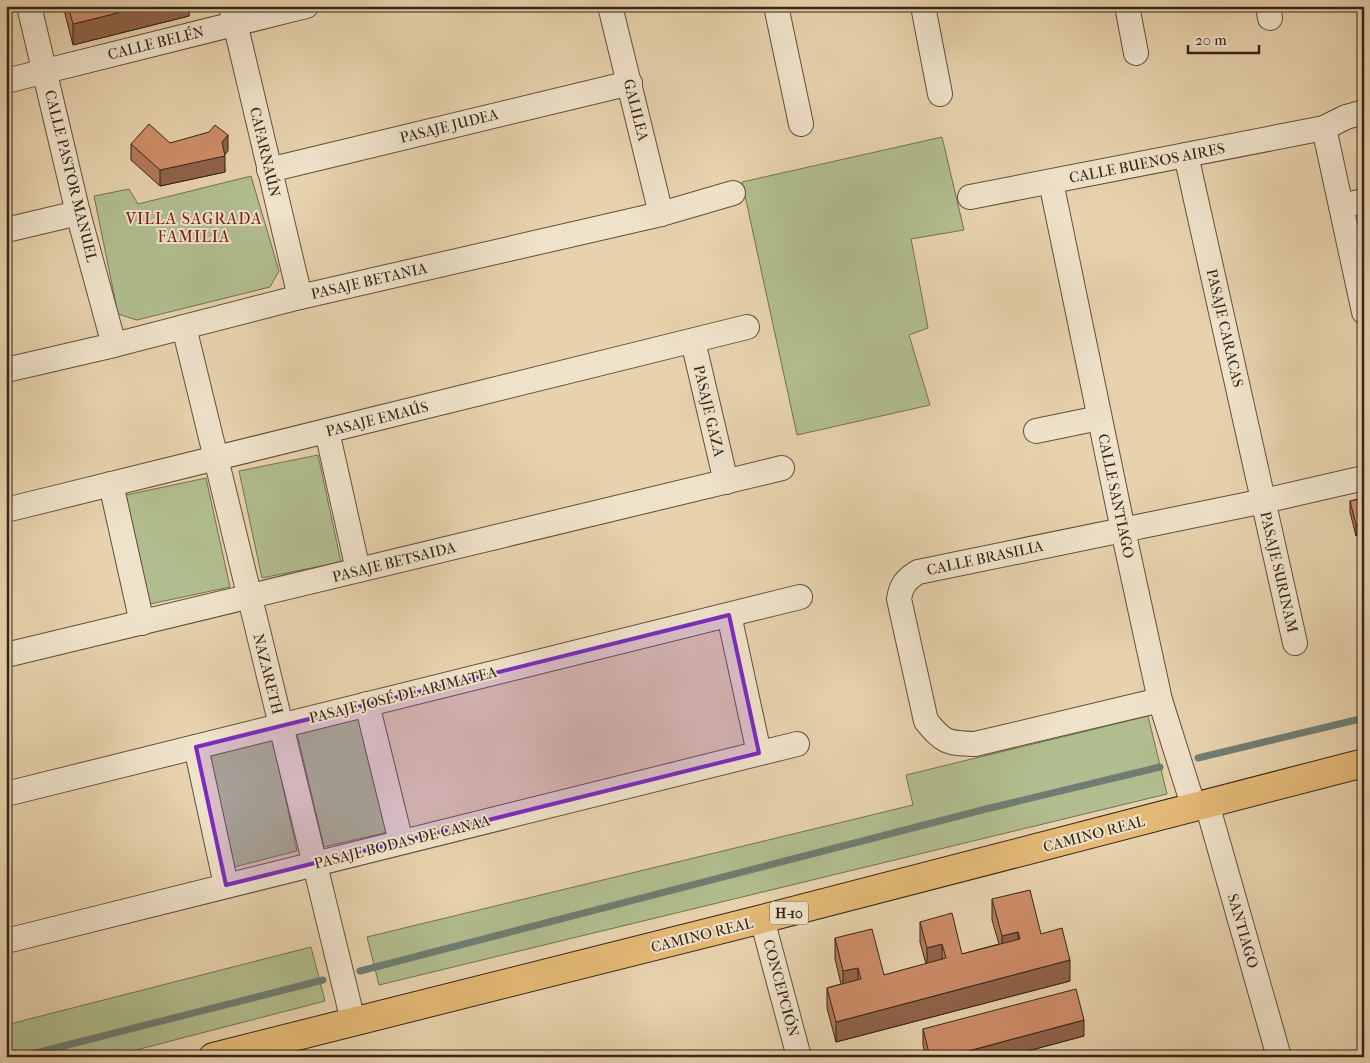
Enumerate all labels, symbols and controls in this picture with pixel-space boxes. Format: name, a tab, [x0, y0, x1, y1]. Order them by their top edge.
street label: CALLE BELÉN	[106, 22, 207, 64]
scale bar	[1188, 22, 1259, 54]
text: 20 m	[1195, 31, 1227, 49]
street label: GALILEA	[620, 77, 652, 143]
street label: CALLE PASTOR MANUEL	[41, 88, 101, 264]
street label: CAFARNAÚN	[246, 105, 284, 199]
street label: PASAJE JUDEA	[398, 105, 500, 147]
street label: CALLE BUENOS AIRES	[1068, 139, 1227, 187]
district label: VILLA SAGRADA FAMILIA	[125, 209, 262, 246]
street label: PASAJE BETANIA	[309, 259, 429, 303]
street label: PASAJE CARACAS	[1203, 267, 1247, 389]
street label: PASAJE GAZA	[690, 363, 728, 459]
street label: PASAJE EMAÚS	[324, 398, 430, 440]
street label: CALLE SANTIAGO	[1094, 432, 1138, 560]
street label: PASAJE SURINAM	[1256, 510, 1302, 635]
street label: CALLE BRASILIA	[925, 537, 1045, 579]
street label: PASAJE BETSAIDA	[330, 538, 458, 586]
street label: NAZARETH	[249, 632, 287, 716]
street label: PASAJE JOSÉ DE ARIMATEA	[307, 663, 499, 727]
street label: PASAJE BODAS DE CANAA	[312, 811, 492, 873]
street label: CAMINO REAL	[1041, 812, 1147, 856]
street label: SANTIAGO	[1224, 892, 1262, 970]
road number: H-10	[770, 901, 808, 924]
street label: CAMINO REAL	[649, 914, 755, 956]
street label: CONCEPCIÓN	[759, 937, 803, 1039]

